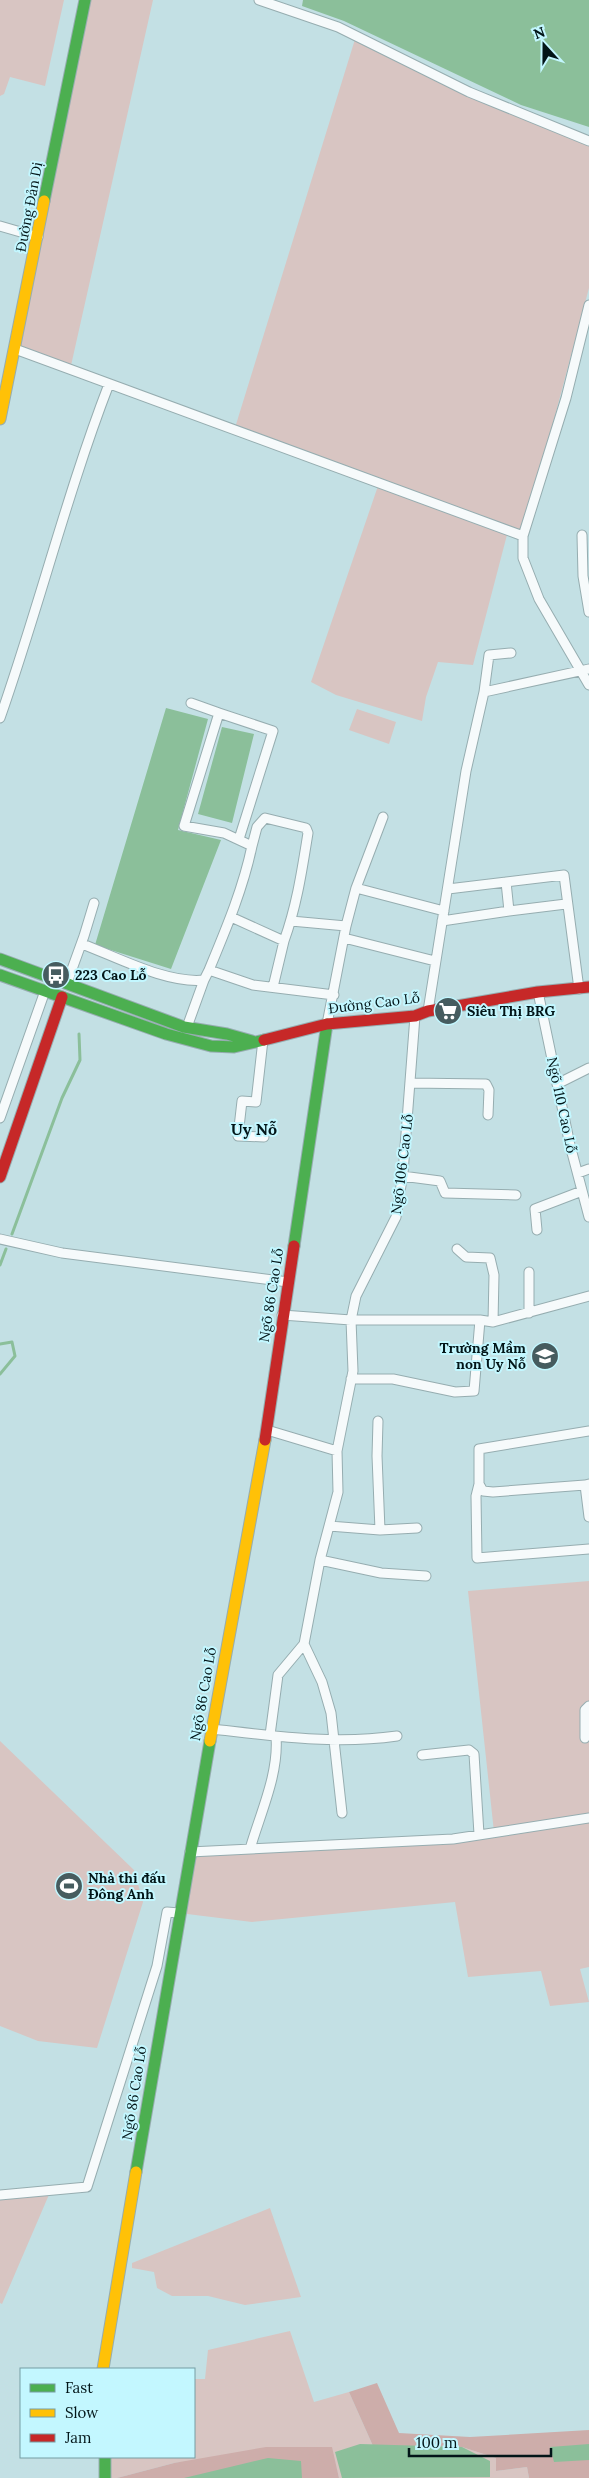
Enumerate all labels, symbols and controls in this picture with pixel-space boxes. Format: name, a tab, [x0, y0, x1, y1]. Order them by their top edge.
north arrow	[519, 20, 569, 70]
text: N	[531, 22, 548, 43]
street label: Đường Đản Dị	[11, 161, 47, 253]
bus stop icon: 223 Cao Lỗ	[41, 960, 71, 990]
place label: 223 Cao Lỗ	[75, 966, 146, 984]
street label: Đường Cao Lỗ	[327, 988, 421, 1018]
supermarket icon: Siêu Thị BRG	[433, 996, 463, 1026]
place label: Siêu Thị BRG	[467, 1002, 555, 1020]
street label: Ngõ 110 Cao Lỗ	[543, 1055, 581, 1155]
street label: Ngõ 106 Cao Lỗ	[387, 1113, 417, 1215]
district label: Uy Nỗ	[231, 1119, 277, 1139]
street label: Ngõ 86 Cao Lỗ	[255, 1247, 287, 1343]
place label: Trường Mầm non Uy Nỗ	[439, 1339, 526, 1373]
school or university icon: Trường Mầm non Uy Nỗ	[530, 1341, 560, 1371]
street label: Ngõ 86 Cao Lỗ	[186, 1646, 220, 1742]
place label: Nhà thi đấu Đông Anh	[88, 1869, 166, 1903]
sports icon: Nhà thi đấu Đông Anh	[54, 1871, 84, 1901]
street label: Ngõ 86 Cao Lỗ	[118, 2045, 150, 2141]
legend	[20, 2368, 195, 2458]
text: Fast	[65, 2378, 93, 2397]
text: Slow	[65, 2403, 98, 2422]
scale bar	[409, 2426, 552, 2458]
text: Jam	[64, 2428, 92, 2447]
text: 100 m	[416, 2433, 457, 2452]

